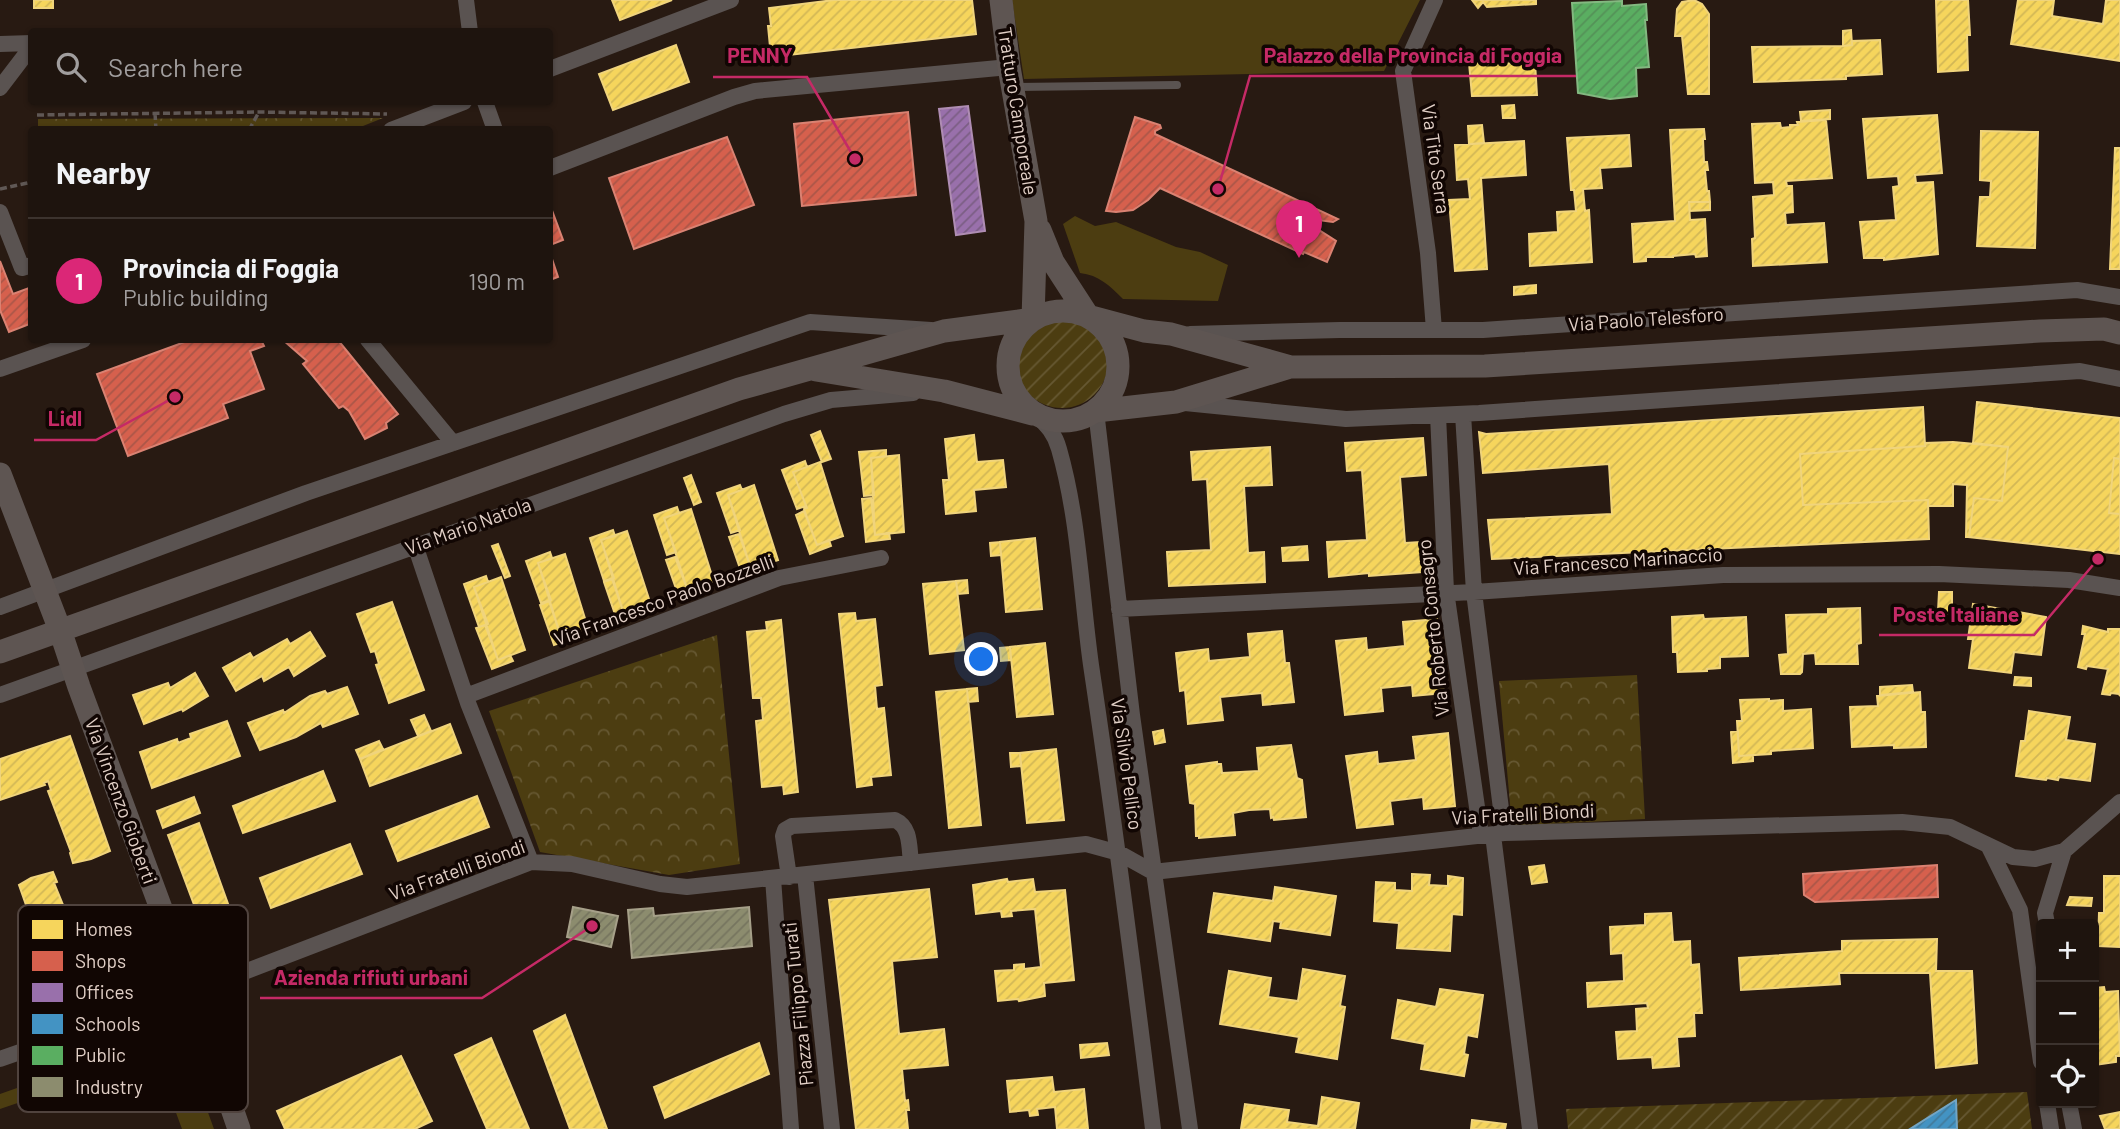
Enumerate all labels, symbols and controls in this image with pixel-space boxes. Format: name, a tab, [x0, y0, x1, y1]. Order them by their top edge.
street label: Tratturo Camporeale	[994, 25, 1043, 197]
search box	[28, 28, 553, 105]
callout: Palazzo della Provincia di Foggia	[1250, 34, 1576, 76]
callout: PENNY	[713, 35, 807, 77]
text: PENNY	[727, 42, 793, 67]
text: Palazzo della Provincia di Foggia	[1264, 42, 1562, 67]
icon: search	[52, 48, 90, 86]
text: Search here	[108, 51, 243, 82]
street label: Via Tito Serra	[1417, 103, 1456, 215]
text: Nearby	[56, 154, 151, 190]
pin: 1	[1276, 200, 1322, 258]
text: Provincia di Foggia	[123, 252, 339, 283]
text: 1	[75, 267, 83, 295]
text: 190 m	[468, 267, 525, 295]
text: Public building	[123, 283, 268, 311]
street label: Via Paolo Telesforo	[1567, 302, 1724, 335]
callout: Lidl	[34, 398, 96, 440]
text: Lidl	[48, 405, 82, 430]
street label: Via Mario Natola	[402, 492, 534, 559]
street label: Via Roberto Consagro	[1412, 538, 1453, 718]
street label: Via Francesco Marinaccio	[1513, 542, 1723, 579]
street label: Via Francesco Paolo Bozzelli	[551, 549, 777, 650]
callout: Poste Italiane	[1879, 593, 2034, 635]
text: Poste Italiane	[1893, 601, 2019, 626]
your location	[964, 642, 998, 676]
street label: Via Silvio Pellico	[1107, 697, 1148, 831]
street label: Via Vincenzo Gioberti	[81, 715, 162, 887]
street label: Via Fratelli Biondi	[1451, 798, 1595, 829]
street label: Via Fratelli Biondi	[386, 834, 528, 905]
legend	[18, 905, 248, 1112]
text: Homes	[75, 917, 132, 940]
map controls	[2036, 919, 2099, 1108]
button: +	[2036, 919, 2099, 982]
street label: Piazza Filippo Turati	[777, 921, 818, 1087]
text: Shops	[75, 949, 126, 972]
callout: Azienda rifiuti urbani	[260, 956, 482, 998]
text: Azienda rifiuti urbani	[274, 964, 468, 989]
text: Offices	[75, 980, 134, 1003]
button: −	[2036, 982, 2099, 1045]
text: Schools	[75, 1012, 140, 1035]
text: Public	[75, 1043, 126, 1066]
button: locate	[2036, 1045, 2099, 1108]
text: Industry	[75, 1075, 143, 1098]

